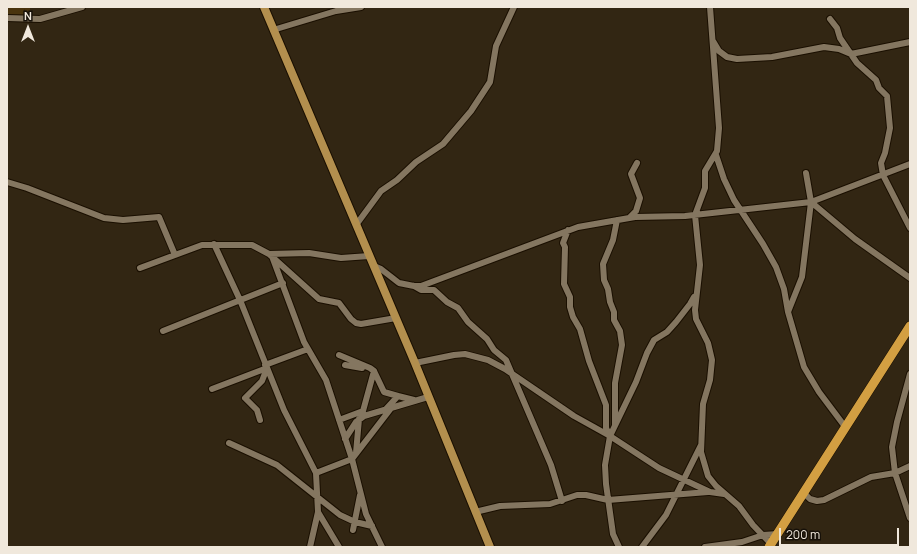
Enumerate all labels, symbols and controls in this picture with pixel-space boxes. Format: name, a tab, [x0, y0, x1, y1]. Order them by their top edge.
north arrow	[8, 8, 48, 48]
text: N	[24, 8, 32, 23]
scale bar	[781, 520, 901, 546]
text: 200 m	[786, 526, 820, 543]

